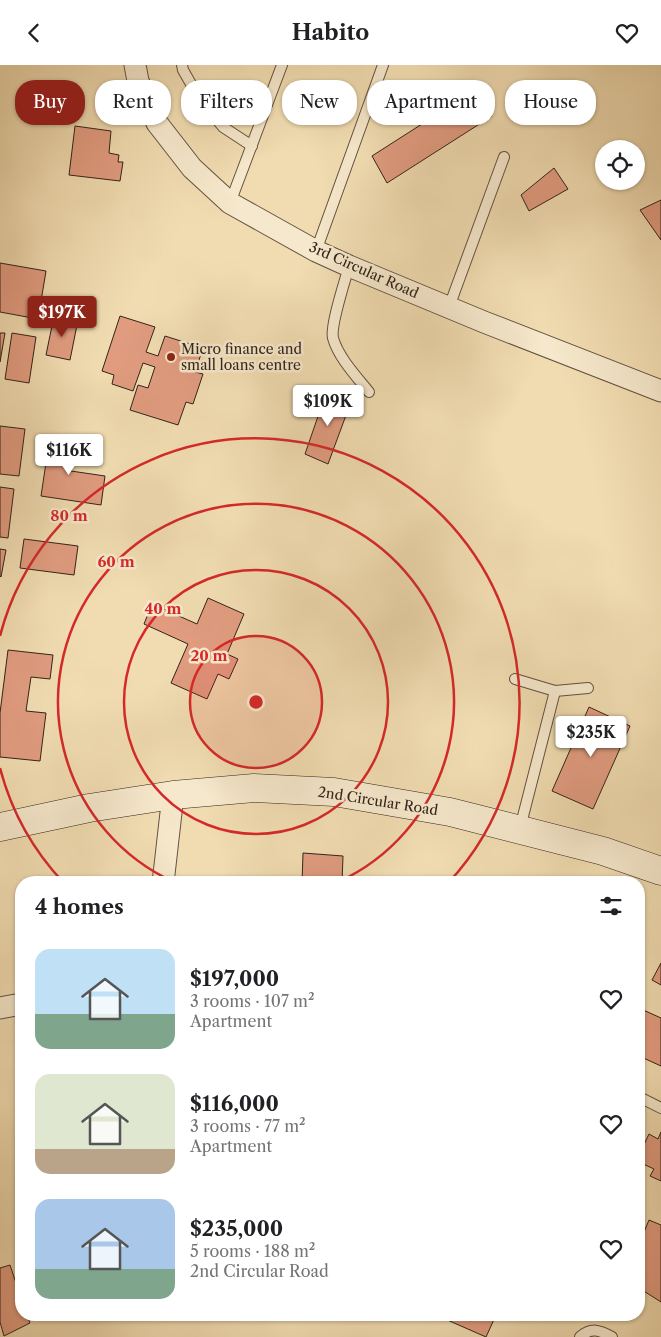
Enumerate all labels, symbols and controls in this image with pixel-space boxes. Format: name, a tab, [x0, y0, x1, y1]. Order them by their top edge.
icon: back	[20, 19, 48, 47]
text: Habito	[292, 19, 369, 46]
icon: heart	[613, 19, 641, 47]
chip: Buy	[15, 80, 85, 125]
chip: Rent	[95, 80, 171, 125]
chip: Filters	[181, 80, 272, 125]
chip: New	[282, 80, 357, 125]
chip: Apartment	[367, 80, 495, 125]
chip: House	[505, 80, 596, 125]
map controls	[595, 140, 645, 190]
button: locate	[595, 140, 645, 190]
street label: 3rd Circular Road	[306, 238, 422, 302]
pin: $197K	[27, 295, 97, 338]
text: $197K	[39, 302, 85, 322]
place label: Micro finance and small loans centre	[181, 340, 303, 374]
marker: Micro finance and small loans centre	[165, 351, 177, 363]
pin: $109K	[293, 385, 363, 427]
text: $109K	[304, 391, 352, 411]
pin: $116K	[34, 433, 104, 476]
text: $116K	[46, 440, 92, 460]
text: 80 m	[50, 506, 88, 525]
text: 60 m	[97, 552, 135, 571]
text: 40 m	[144, 599, 182, 618]
text: 20 m	[190, 646, 228, 665]
centre of rings	[247, 693, 265, 711]
pin: $235K	[556, 715, 626, 758]
text: $235K	[566, 722, 616, 742]
street label: 2nd Circular Road	[317, 783, 440, 819]
icon: filters	[597, 892, 625, 920]
text: 4 homes	[35, 894, 124, 919]
text: $197,000	[190, 966, 279, 991]
icon: home	[75, 969, 135, 1029]
icon: heart	[597, 985, 625, 1013]
text: 3 rooms · 107 m²	[190, 991, 315, 1011]
text: Apartment	[190, 1011, 272, 1031]
text: $116,000	[190, 1091, 279, 1116]
icon: home	[75, 1094, 135, 1154]
icon: heart	[597, 1110, 625, 1138]
text: 3 rooms · 77 m²	[190, 1116, 306, 1136]
text: Apartment	[190, 1136, 272, 1156]
text: $235,000	[190, 1216, 283, 1241]
icon: home	[75, 1219, 135, 1279]
icon: heart	[597, 1235, 625, 1263]
text: 5 rooms · 188 m²	[190, 1241, 315, 1261]
text: 2nd Circular Road	[190, 1261, 329, 1281]

